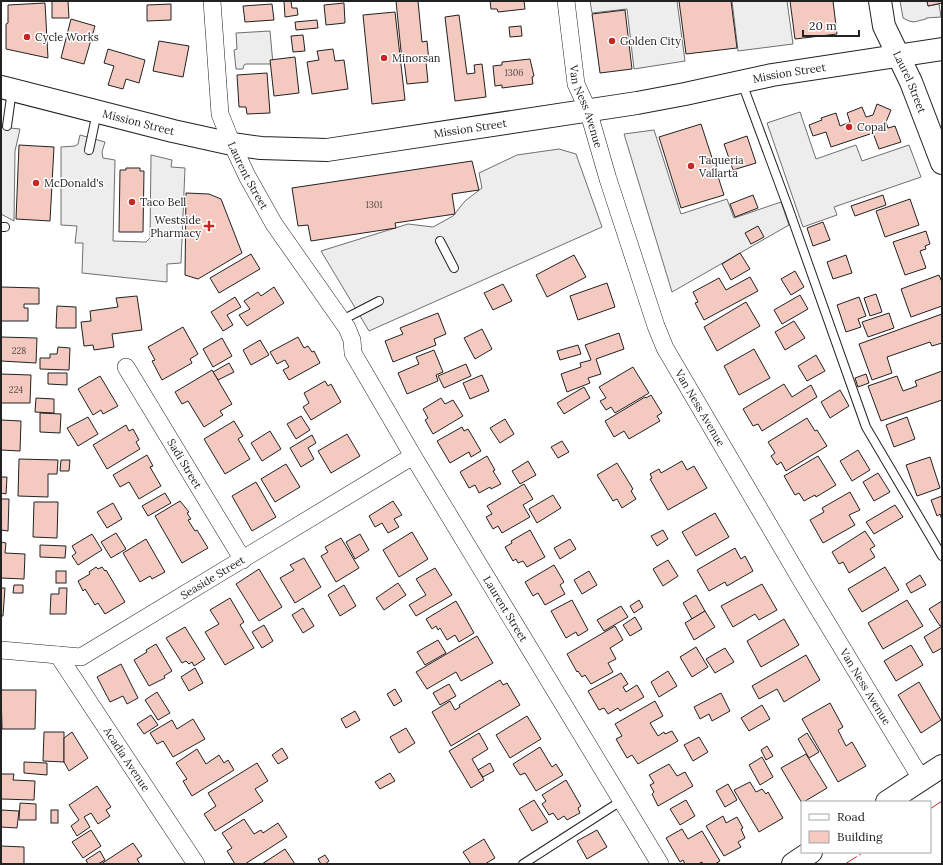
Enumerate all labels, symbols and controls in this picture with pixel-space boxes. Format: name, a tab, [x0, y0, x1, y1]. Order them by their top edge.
scale bar	[803, 12, 859, 38]
text: 20 m	[809, 18, 837, 33]
place label: Cycle Works	[35, 30, 99, 44]
marker: Cycle Works	[22, 32, 32, 42]
place label: Golden City	[620, 34, 681, 48]
marker: Golden City	[607, 36, 617, 46]
street label: Laurel Street	[890, 49, 930, 116]
place label: Minorsan	[392, 51, 441, 65]
marker: Minorsan	[379, 53, 389, 63]
street label: Mission Street	[751, 60, 827, 86]
street label: Van Ness Avenue	[567, 63, 606, 150]
house number: 1306	[504, 67, 524, 78]
street label: Mission Street	[101, 106, 177, 138]
street label: Mission Street	[433, 116, 508, 141]
place label: Copal	[857, 120, 886, 134]
marker: Copal	[844, 122, 854, 132]
street label: Laurent Street	[225, 139, 272, 213]
place label: Taqueria Vallarta	[698, 153, 744, 180]
marker: Taqueria Vallarta	[686, 161, 696, 171]
place label: McDonald's	[44, 176, 104, 190]
marker: McDonald's	[31, 178, 41, 188]
place label: Taco Bell	[140, 195, 186, 209]
marker: Taco Bell	[127, 197, 137, 207]
house number: 1301	[365, 199, 383, 210]
place label: Westside Pharmacy	[150, 213, 201, 240]
marker: Westside Pharmacy	[204, 221, 214, 231]
house number: 228	[12, 345, 26, 356]
street label: Van Ness Avenue	[672, 366, 728, 449]
house number: 224	[9, 384, 23, 395]
street label: Sadi Street	[164, 436, 205, 492]
street label: Seaside Street	[178, 552, 248, 602]
street label: Laurent Street	[480, 573, 531, 645]
street label: Van Ness Avenue	[836, 645, 894, 727]
street label: Acadia Avenue	[100, 724, 153, 794]
legend	[801, 801, 931, 853]
text: Road	[837, 809, 865, 824]
text: Building	[837, 829, 883, 844]

